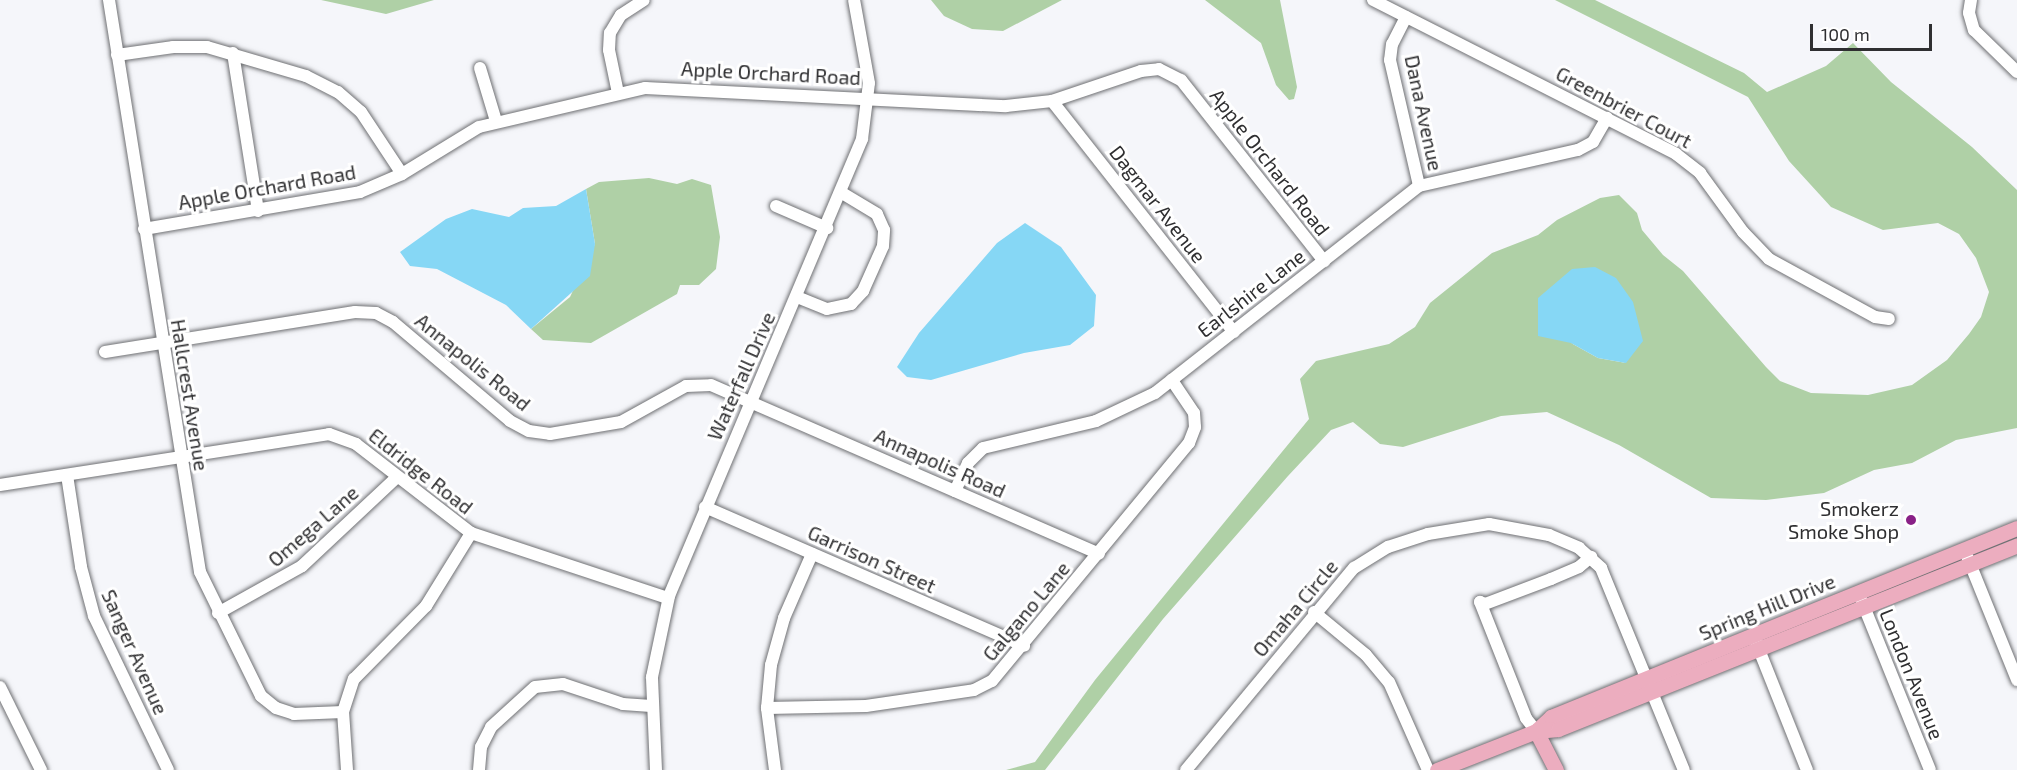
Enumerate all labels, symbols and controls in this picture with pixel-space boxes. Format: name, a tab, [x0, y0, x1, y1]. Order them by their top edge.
scale bar	[1813, 12, 1934, 50]
text: 100 m	[1821, 23, 1870, 45]
street label: Dana Avenue	[1400, 53, 1448, 173]
street label: Apple Orchard Road	[680, 56, 862, 90]
street label: Greenbrier Court	[1552, 61, 1696, 153]
street label: Apple Orchard Road	[1205, 84, 1335, 240]
street label: Dagmar Avenue	[1104, 140, 1212, 268]
street label: Apple Orchard Road	[176, 160, 358, 214]
street label: Earlshire Lane	[1193, 244, 1309, 342]
street label: Annapolis Road	[411, 308, 535, 416]
street label: Waterfall Drive	[702, 308, 780, 444]
street label: Hallcrest Avenue	[166, 317, 214, 473]
street label: Eldridge Road	[364, 423, 478, 519]
street label: Annapolis Road	[871, 423, 1009, 503]
street label: Omega Lane	[263, 480, 363, 572]
place label: Smokerz Smoke Shop	[1788, 496, 1899, 543]
marker: Smokerz Smoke Shop	[1904, 513, 1918, 527]
street label: Garrison Street	[804, 520, 940, 598]
street label: Omaha Circle	[1247, 555, 1343, 661]
street label: Galgano Lane	[977, 556, 1075, 666]
street label: Spring Hill Drive	[1695, 569, 1839, 645]
street label: Sanger Avenue	[97, 585, 173, 719]
street label: London Avenue	[1875, 605, 1949, 743]

